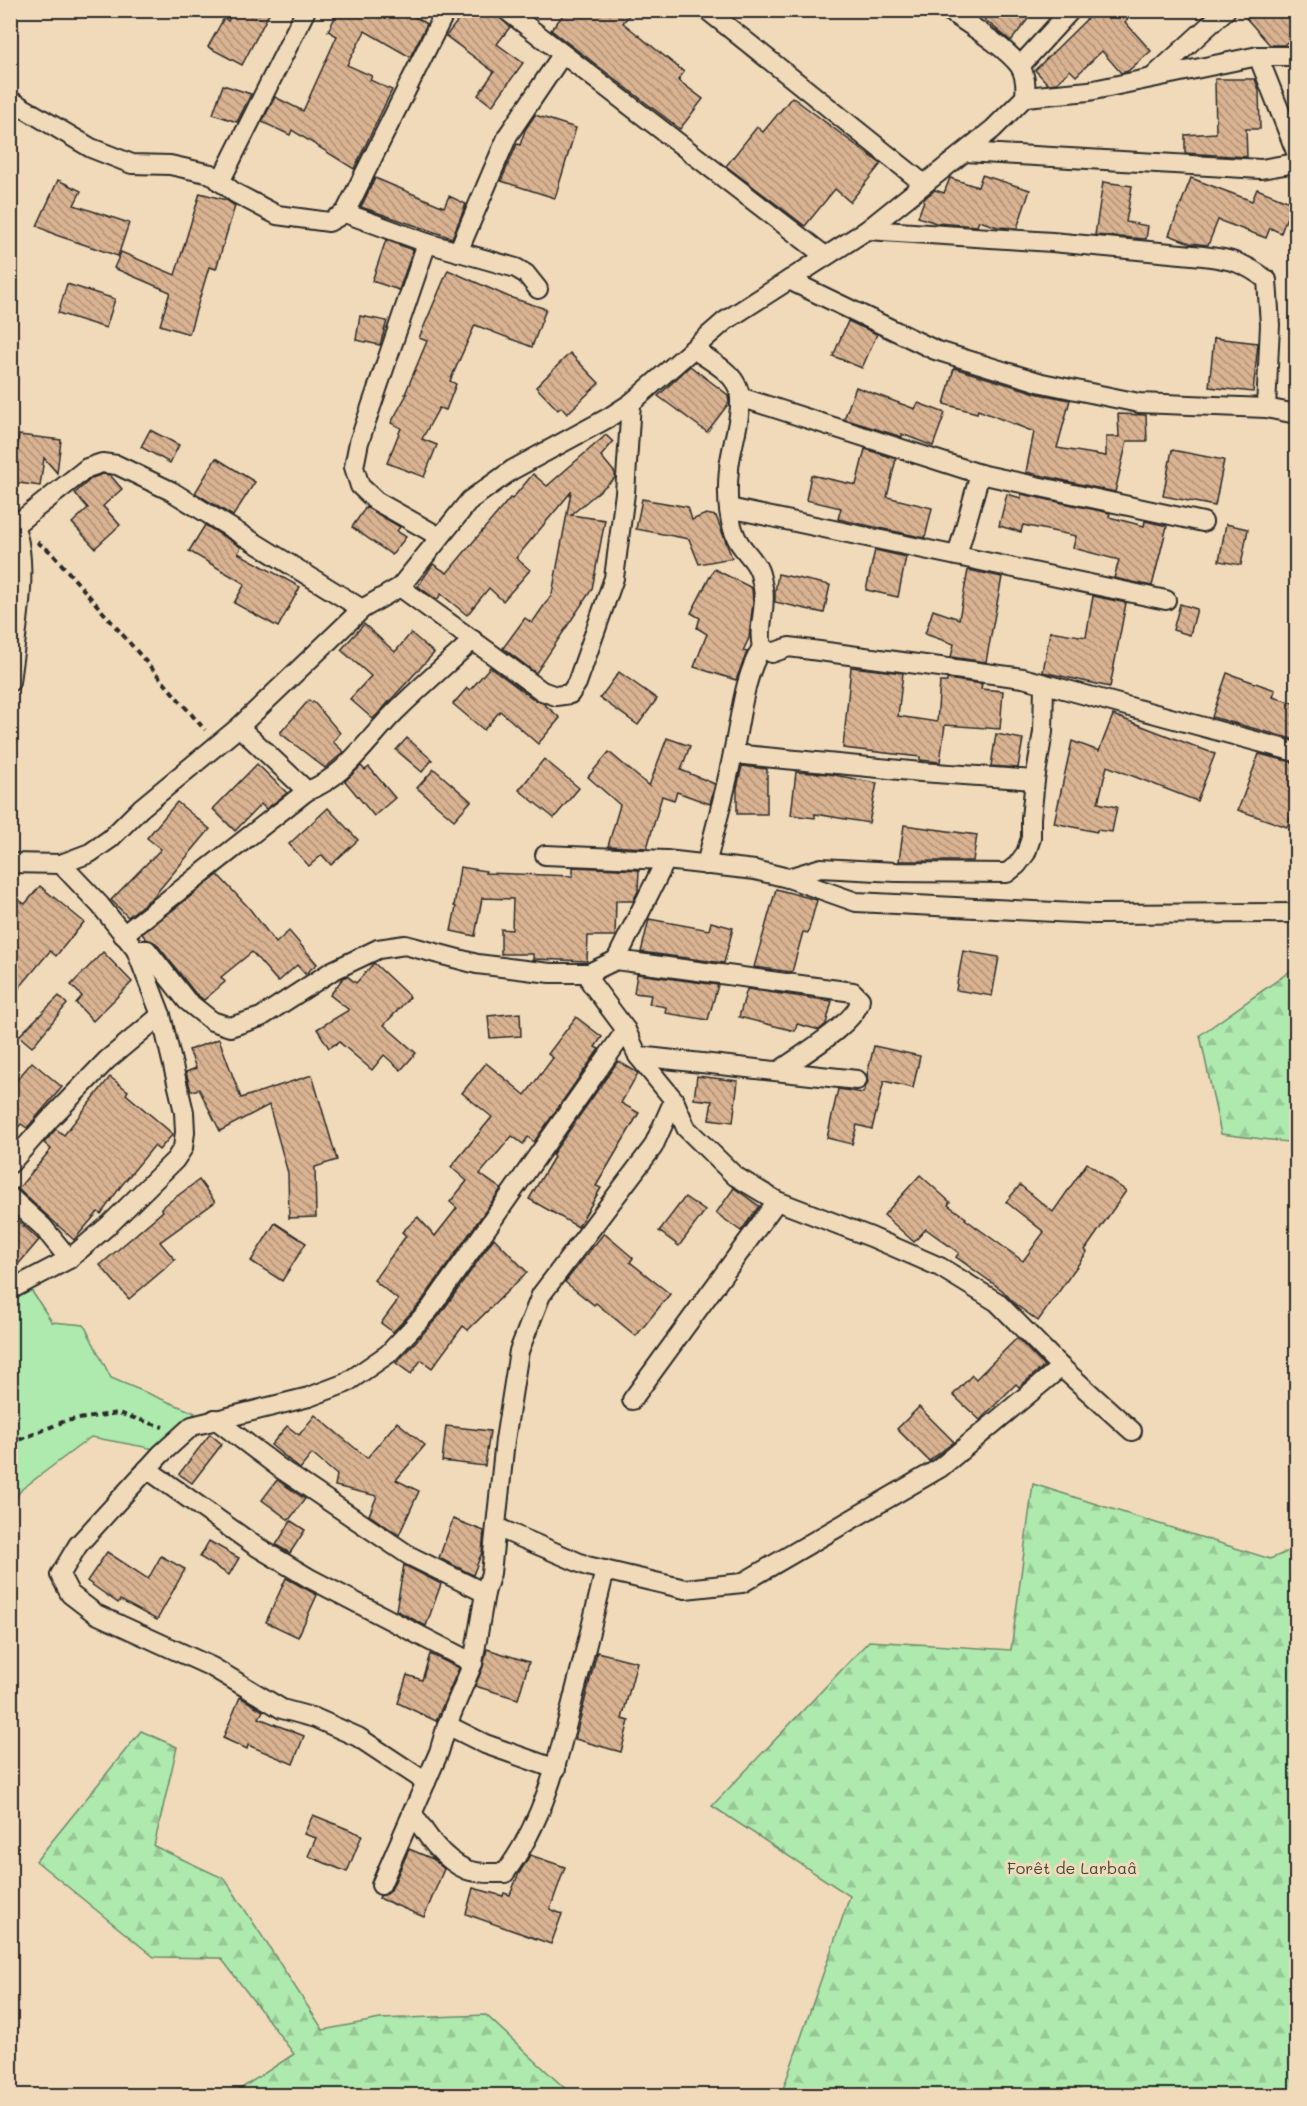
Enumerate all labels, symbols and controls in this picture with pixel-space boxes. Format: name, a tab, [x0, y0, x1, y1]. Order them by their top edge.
park label: Forêt de Larbaâ	[1007, 1857, 1137, 1878]

